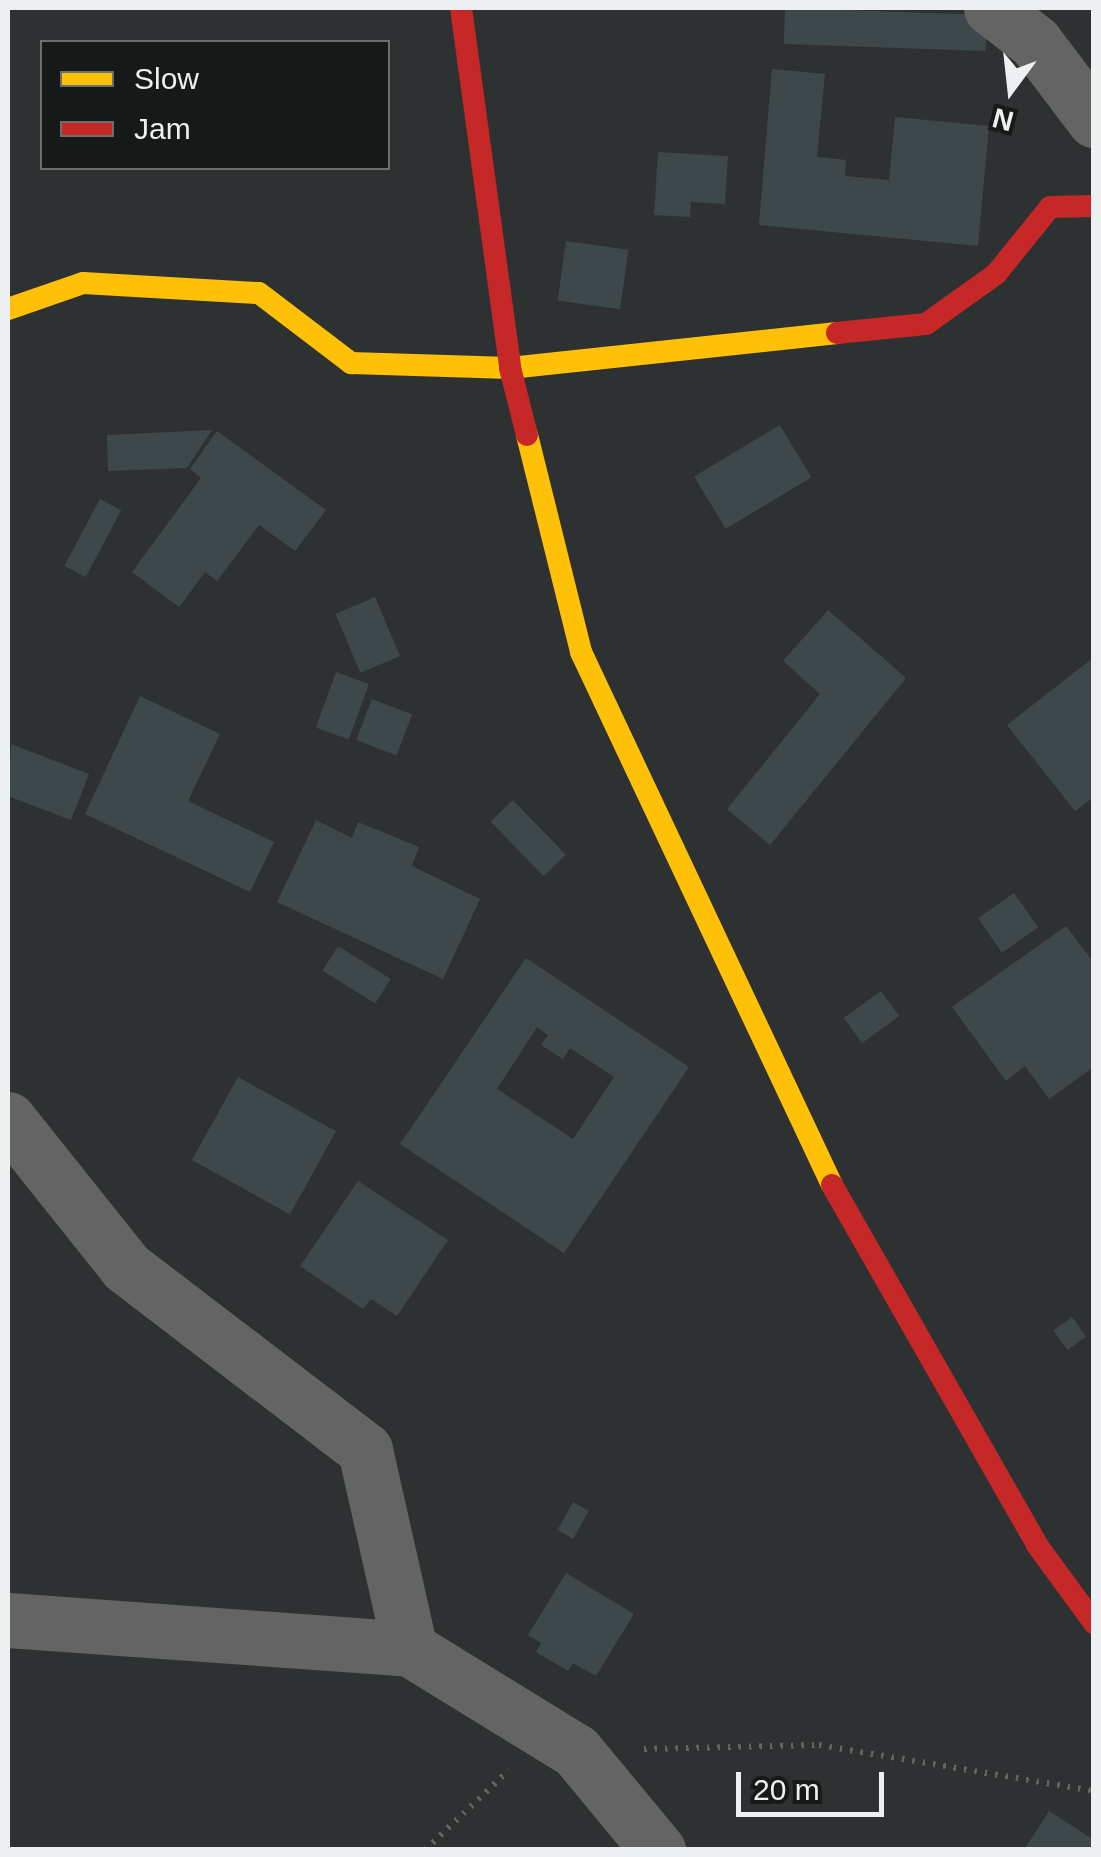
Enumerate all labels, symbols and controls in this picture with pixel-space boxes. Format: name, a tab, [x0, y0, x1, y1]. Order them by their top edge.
legend	[40, 40, 390, 170]
north arrow	[961, 40, 1061, 140]
text: Slow	[134, 62, 199, 95]
text: N	[989, 102, 1017, 137]
text: Jam	[134, 112, 191, 145]
scale bar	[741, 1752, 888, 1814]
text: 20 m	[753, 1773, 820, 1806]

